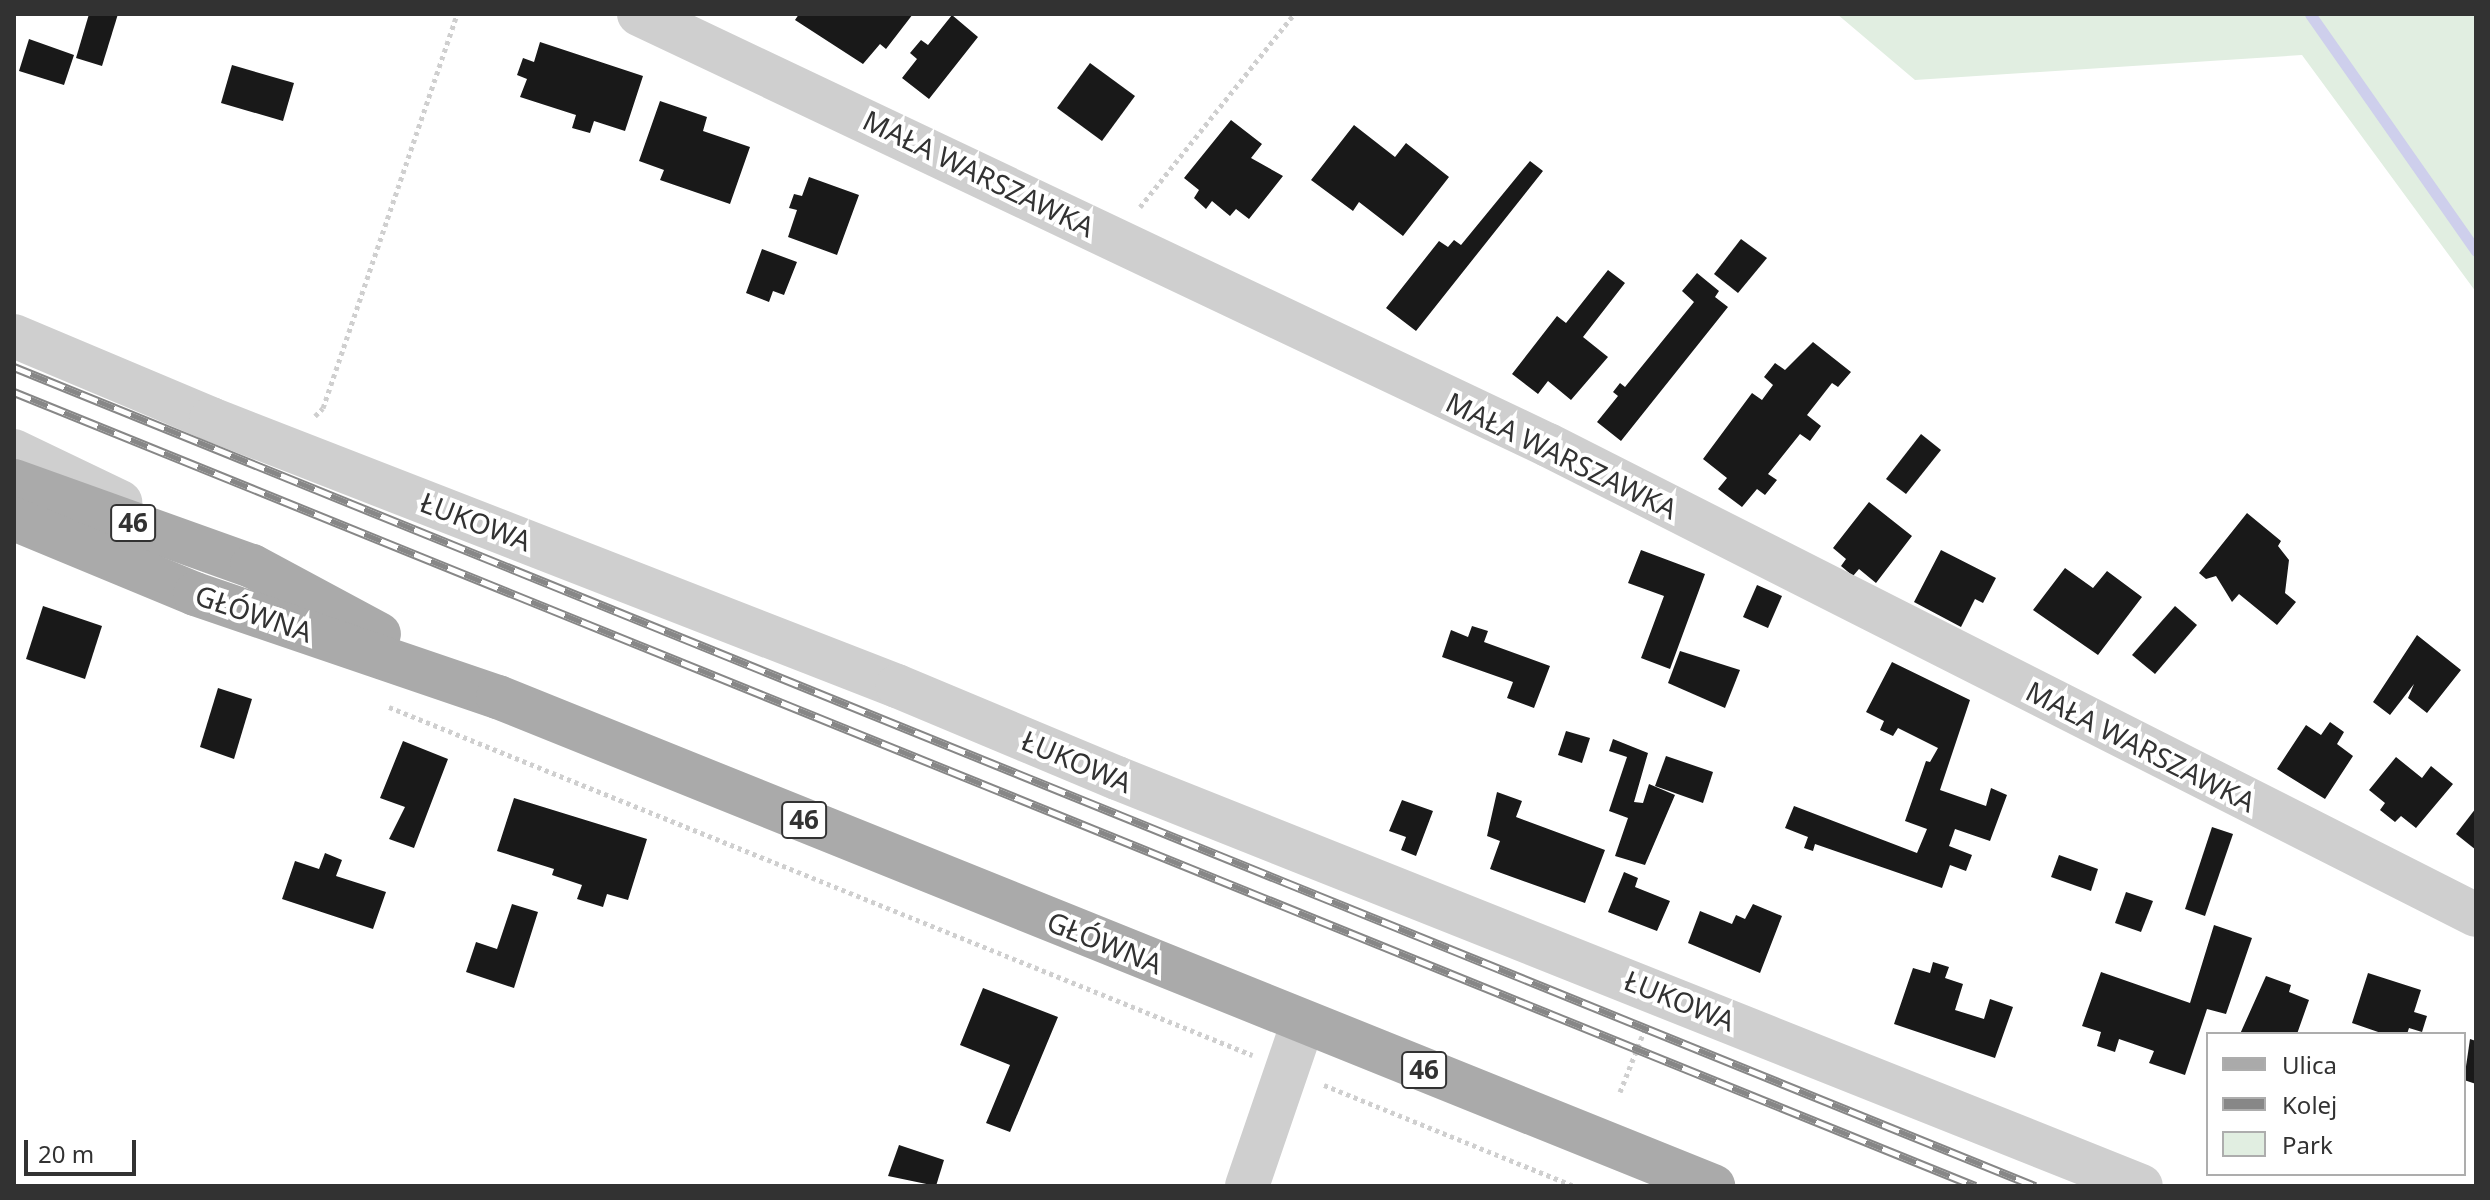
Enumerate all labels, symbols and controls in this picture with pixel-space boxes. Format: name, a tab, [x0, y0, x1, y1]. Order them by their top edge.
street label: MAŁA WARSZAWKA	[858, 102, 1100, 244]
street label: MAŁA WARSZAWKA	[1441, 384, 1683, 526]
street label: ŁUKOWA	[416, 485, 536, 557]
road number: 46	[109, 501, 157, 545]
street label: GŁÓWNA	[191, 577, 317, 649]
street label: MAŁA WARSZAWKA	[2021, 674, 2261, 818]
street label: ŁUKOWA	[1017, 723, 1137, 799]
road number: 46	[780, 798, 828, 842]
street label: GŁÓWNA	[1042, 904, 1168, 980]
street label: ŁUKOWA	[1620, 963, 1740, 1037]
legend	[2206, 1032, 2466, 1176]
road number: 46	[1400, 1048, 1448, 1092]
text: Ulica	[2282, 1048, 2337, 1081]
text: Kolej	[2282, 1088, 2337, 1121]
scale bar	[28, 1124, 140, 1174]
text: Park	[2282, 1128, 2333, 1161]
text: 20 m	[38, 1137, 94, 1170]

